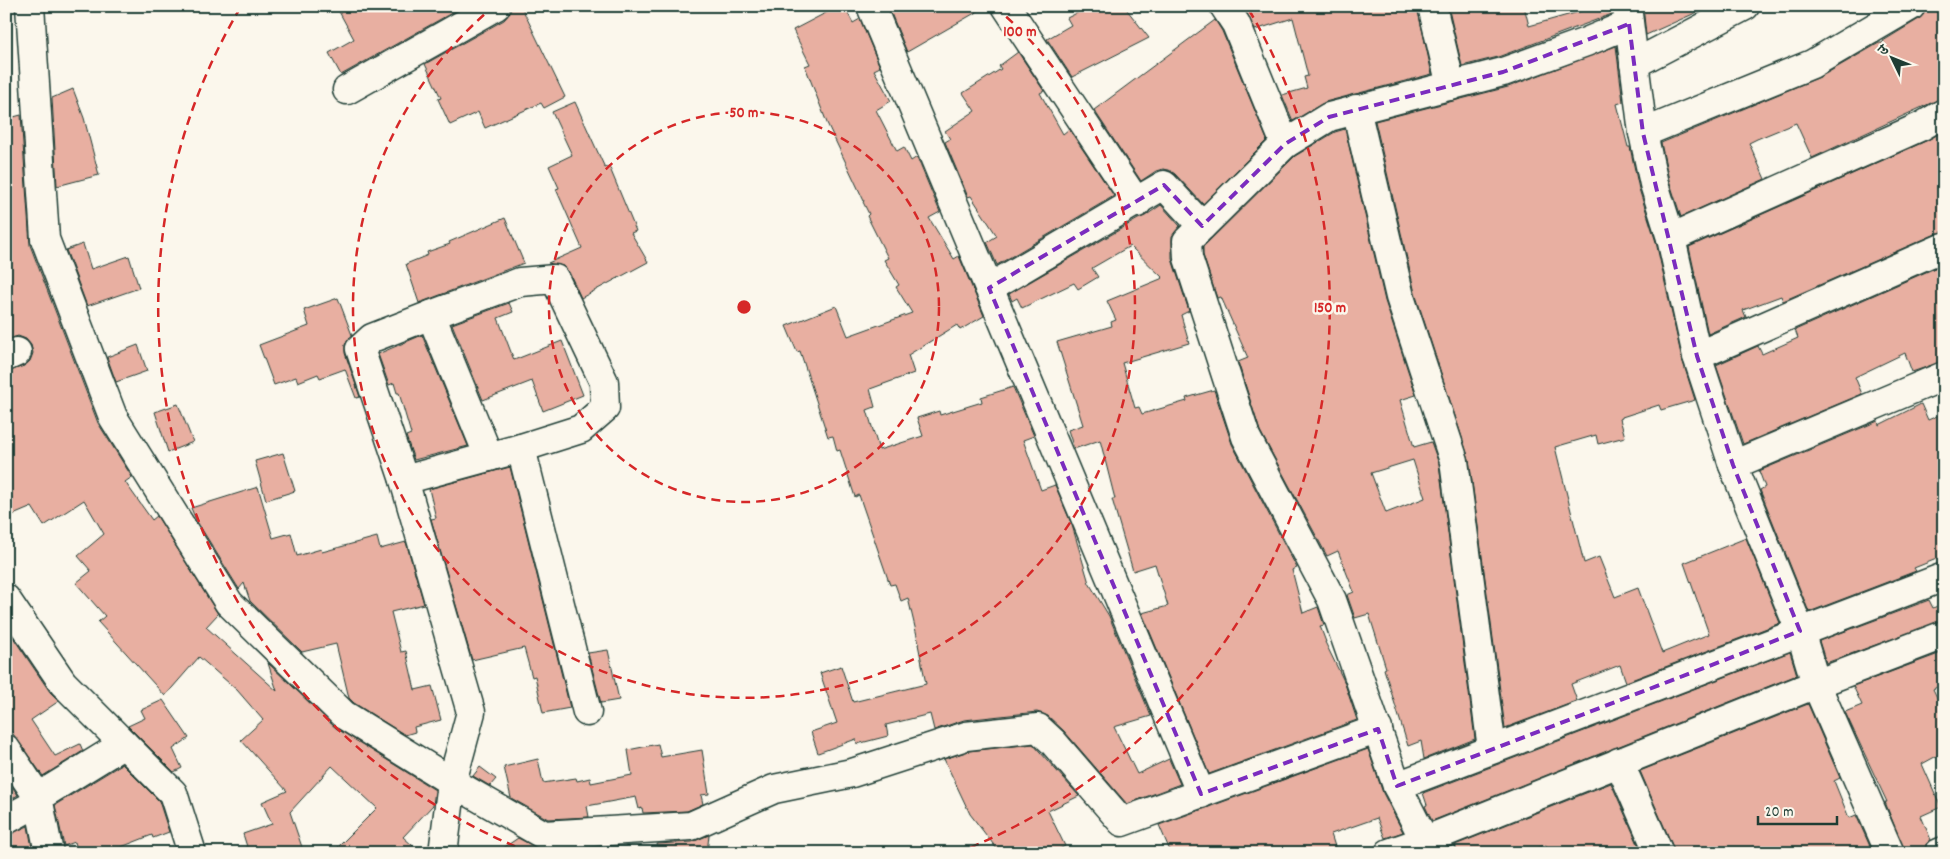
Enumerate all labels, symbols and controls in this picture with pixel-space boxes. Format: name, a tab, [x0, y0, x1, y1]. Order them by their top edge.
text: 100 m	[1003, 22, 1037, 44]
north arrow	[1868, 32, 1918, 82]
text: उ	[1873, 40, 1895, 61]
text: 50 m	[730, 103, 758, 125]
centre of rings	[735, 298, 753, 316]
text: 150 m	[1314, 298, 1346, 320]
scale bar	[1758, 794, 1836, 826]
text: 20 m	[1765, 802, 1793, 824]

